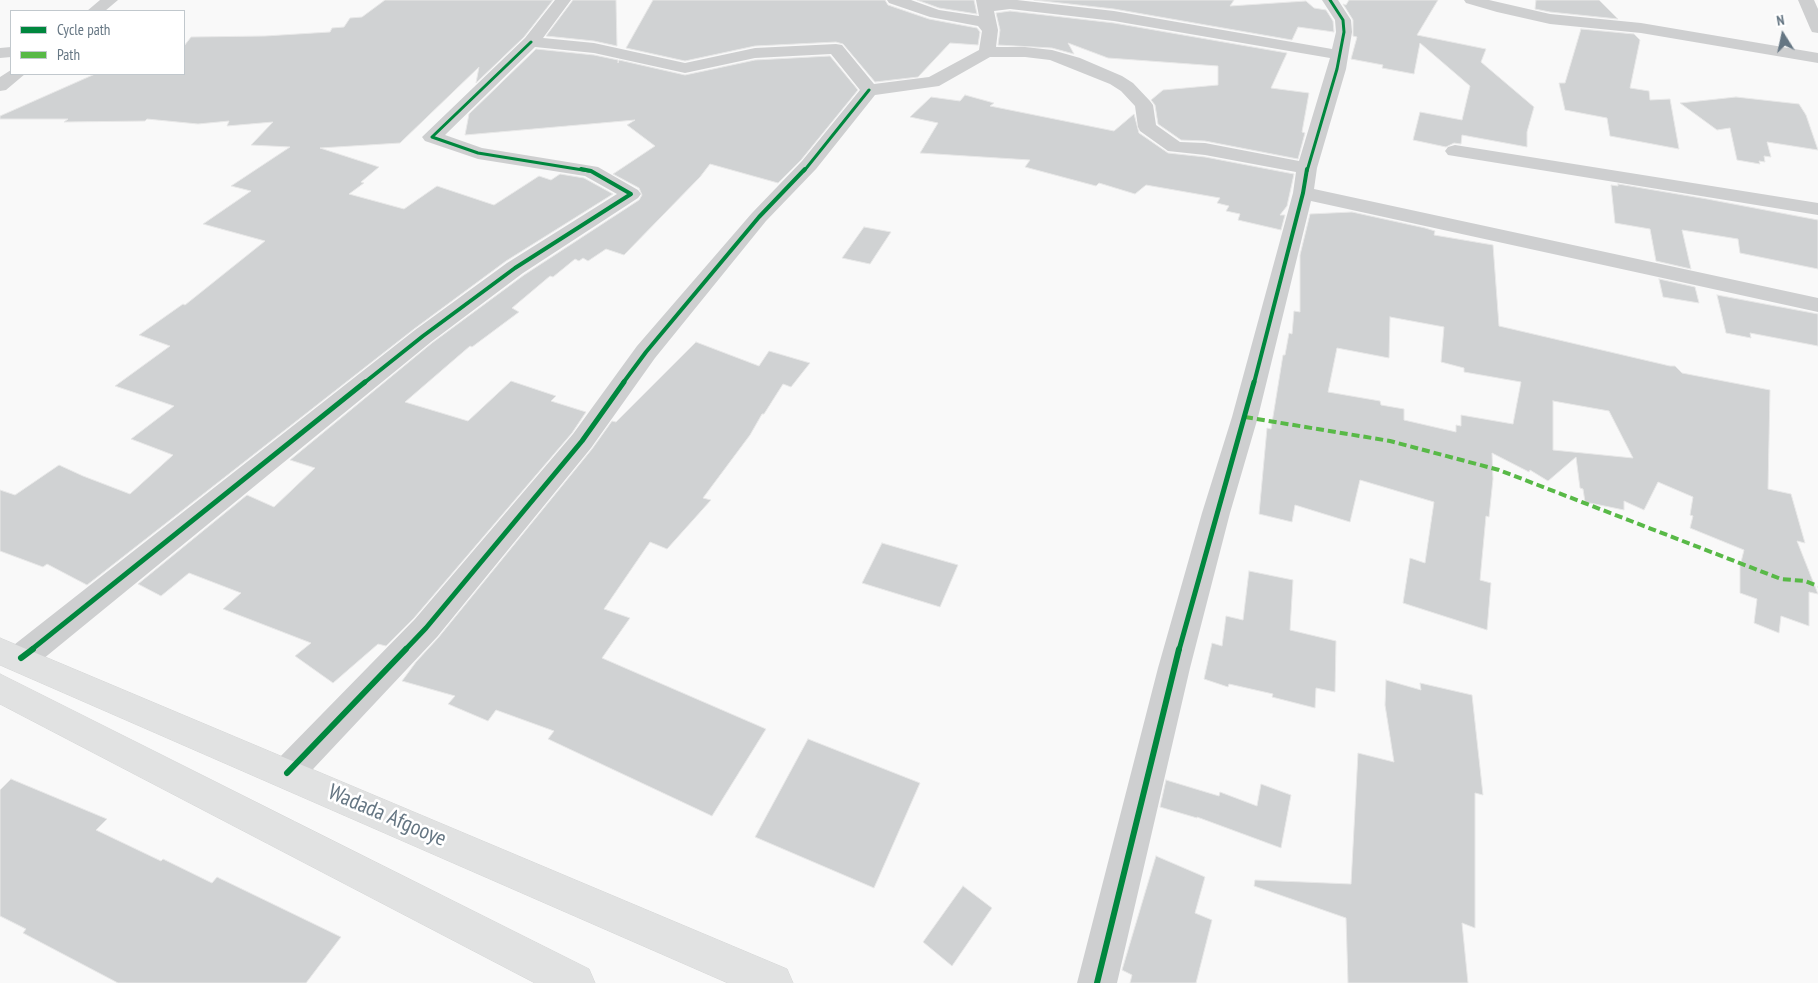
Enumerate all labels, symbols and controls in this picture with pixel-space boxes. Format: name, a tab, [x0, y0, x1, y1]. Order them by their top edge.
legend	[10, 10, 185, 75]
north arrow	[1758, 10, 1808, 60]
text: N	[1775, 11, 1786, 30]
text: Cycle path	[57, 20, 110, 39]
text: Path	[57, 45, 80, 64]
street label: Wadada Afgooye	[324, 779, 450, 853]

